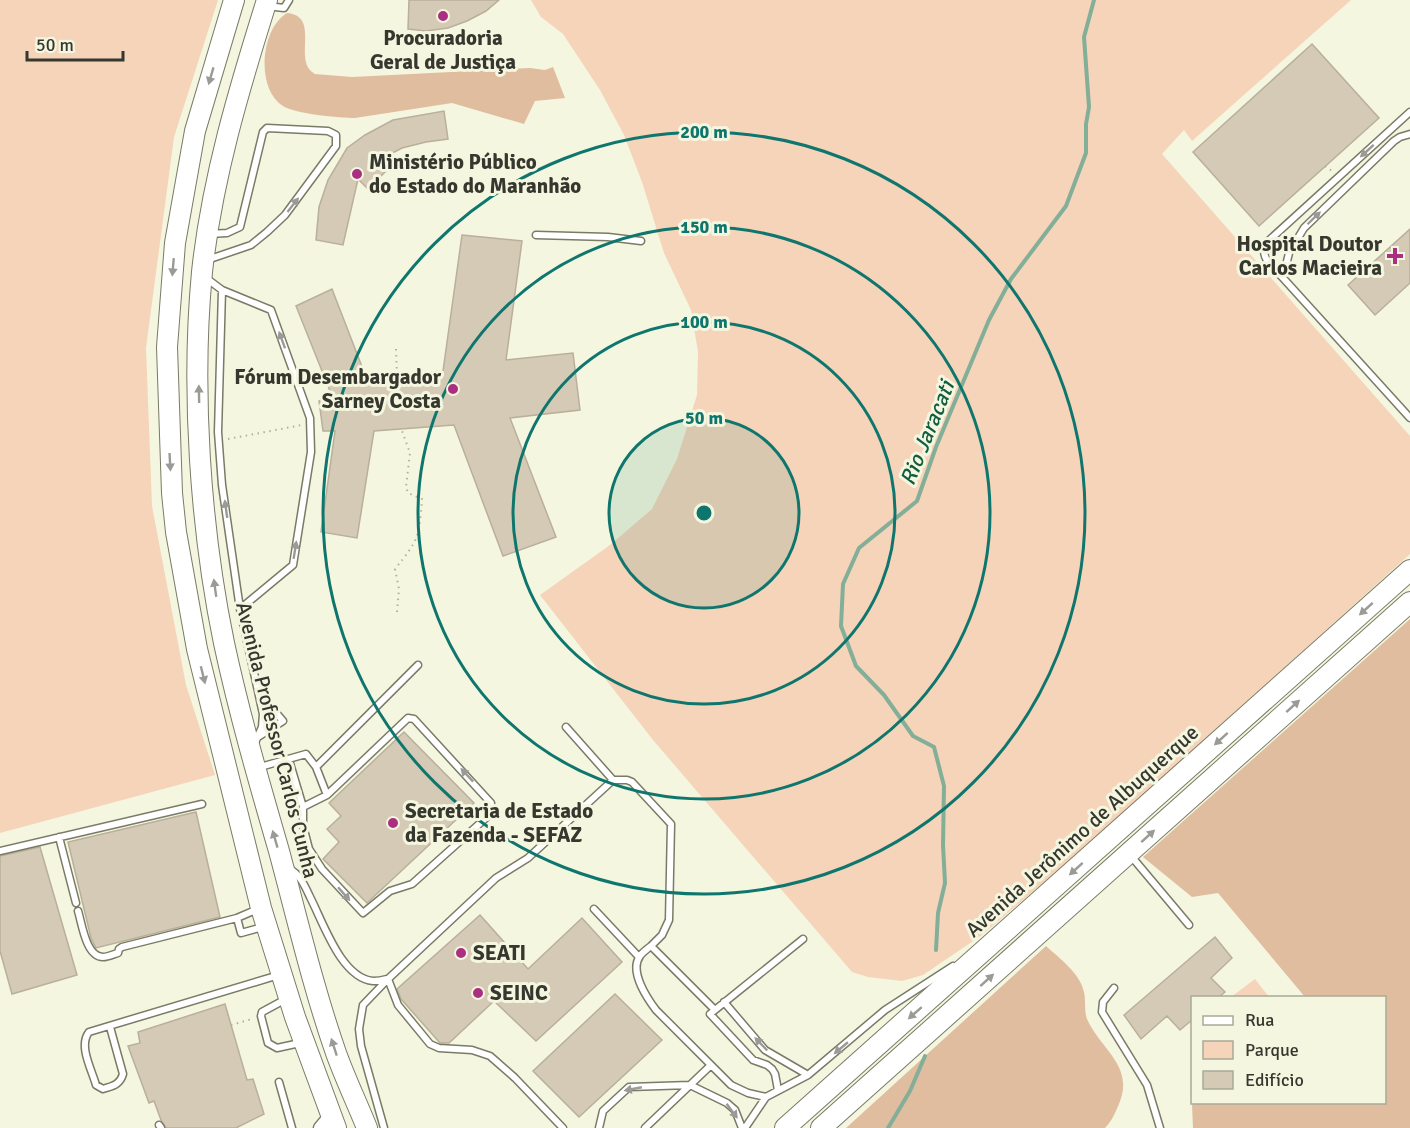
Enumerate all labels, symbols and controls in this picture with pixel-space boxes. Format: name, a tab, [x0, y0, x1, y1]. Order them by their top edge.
marker: Procuradoria Geral de Justiça	[436, 9, 450, 23]
scale bar	[27, 24, 123, 62]
place label: Procuradoria Geral de Justiça	[370, 25, 516, 75]
text: 50 m	[36, 34, 74, 56]
one-way arrow	[206, 67, 215, 85]
text: 200 m	[680, 121, 728, 143]
one-way arrow	[1359, 144, 1374, 158]
place label: Ministério Público do Estado do Maranhão	[369, 149, 581, 199]
marker: Ministério Público do Estado do Maranhão	[350, 167, 364, 181]
one-way arrow	[286, 197, 298, 212]
one-way arrow	[1307, 211, 1322, 225]
text: 150 m	[680, 216, 728, 238]
place label: Hospital Doutor Carlos Macieira	[1237, 231, 1383, 281]
marker: Hospital Doutor Carlos Macieira	[1386, 247, 1404, 265]
one-way arrow	[168, 257, 178, 276]
text: 100 m	[680, 311, 728, 333]
one-way arrow	[277, 331, 287, 349]
place label: Fórum Desembargador Sarney Costa	[234, 364, 442, 414]
water label: Rio Jaracati	[894, 375, 961, 489]
marker: Fórum Desembargador Sarney Costa	[446, 382, 460, 396]
one-way arrow	[194, 384, 204, 403]
text: 50 m	[685, 407, 723, 429]
one-way arrow	[166, 452, 175, 471]
one-way arrow	[221, 500, 230, 519]
centre of rings	[694, 503, 714, 523]
one-way arrow	[291, 541, 300, 560]
one-way arrow	[211, 578, 220, 597]
street label: Avenida Professor Carlos Cunha	[230, 599, 324, 881]
one-way arrow	[1359, 602, 1374, 616]
one-way arrow	[199, 666, 209, 684]
one-way arrow	[1285, 700, 1300, 713]
street label: Avenida Jerônimo de Albuquerque	[960, 719, 1204, 943]
one-way arrow	[1214, 732, 1229, 745]
one-way arrow	[460, 768, 474, 782]
place label: Secretaria de Estado da Fazenda - SEFAZ	[405, 798, 593, 848]
marker: Secretaria de Estado da Fazenda - SEFAZ	[386, 816, 400, 830]
one-way arrow	[270, 830, 279, 848]
one-way arrow	[1140, 830, 1155, 843]
one-way arrow	[1069, 862, 1084, 875]
one-way arrow	[337, 886, 350, 901]
place label: SEATI	[473, 940, 526, 966]
marker: SEATI	[454, 946, 468, 960]
one-way arrow	[979, 974, 994, 987]
place label: SEINC	[490, 980, 548, 1006]
marker: SEINC	[471, 986, 485, 1000]
legend	[1191, 996, 1386, 1104]
one-way arrow	[908, 1006, 923, 1019]
text: Rua	[1245, 1009, 1274, 1031]
one-way arrow	[329, 1037, 338, 1055]
one-way arrow	[754, 1037, 768, 1052]
text: Parque	[1245, 1039, 1299, 1061]
one-way arrow	[834, 1041, 849, 1054]
text: Edifício	[1245, 1069, 1304, 1091]
one-way arrow	[623, 1085, 642, 1094]
one-way arrow	[726, 1103, 738, 1119]

